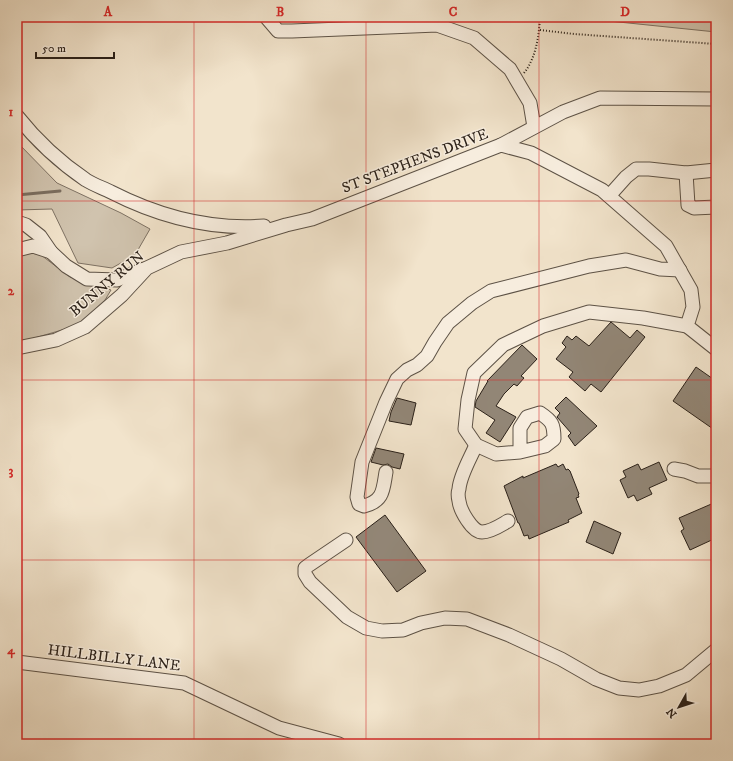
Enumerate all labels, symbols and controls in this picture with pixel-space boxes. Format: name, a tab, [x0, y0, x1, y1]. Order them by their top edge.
text: A	[103, 4, 113, 20]
text: B	[276, 4, 284, 20]
text: C	[449, 4, 458, 20]
text: D	[620, 4, 630, 20]
scale bar	[36, 34, 114, 60]
text: 50 m	[42, 41, 66, 56]
text: 1	[9, 104, 14, 120]
street label: ST STEPHENS DRIVE	[339, 124, 491, 198]
street label: BUNNY RUN	[66, 247, 148, 321]
text: 2	[8, 283, 15, 299]
text: 3	[9, 463, 14, 479]
street label: HILLBILLY LANE	[47, 640, 182, 676]
text: 4	[6, 642, 15, 659]
north arrow	[659, 687, 699, 727]
text: N	[664, 705, 680, 721]

